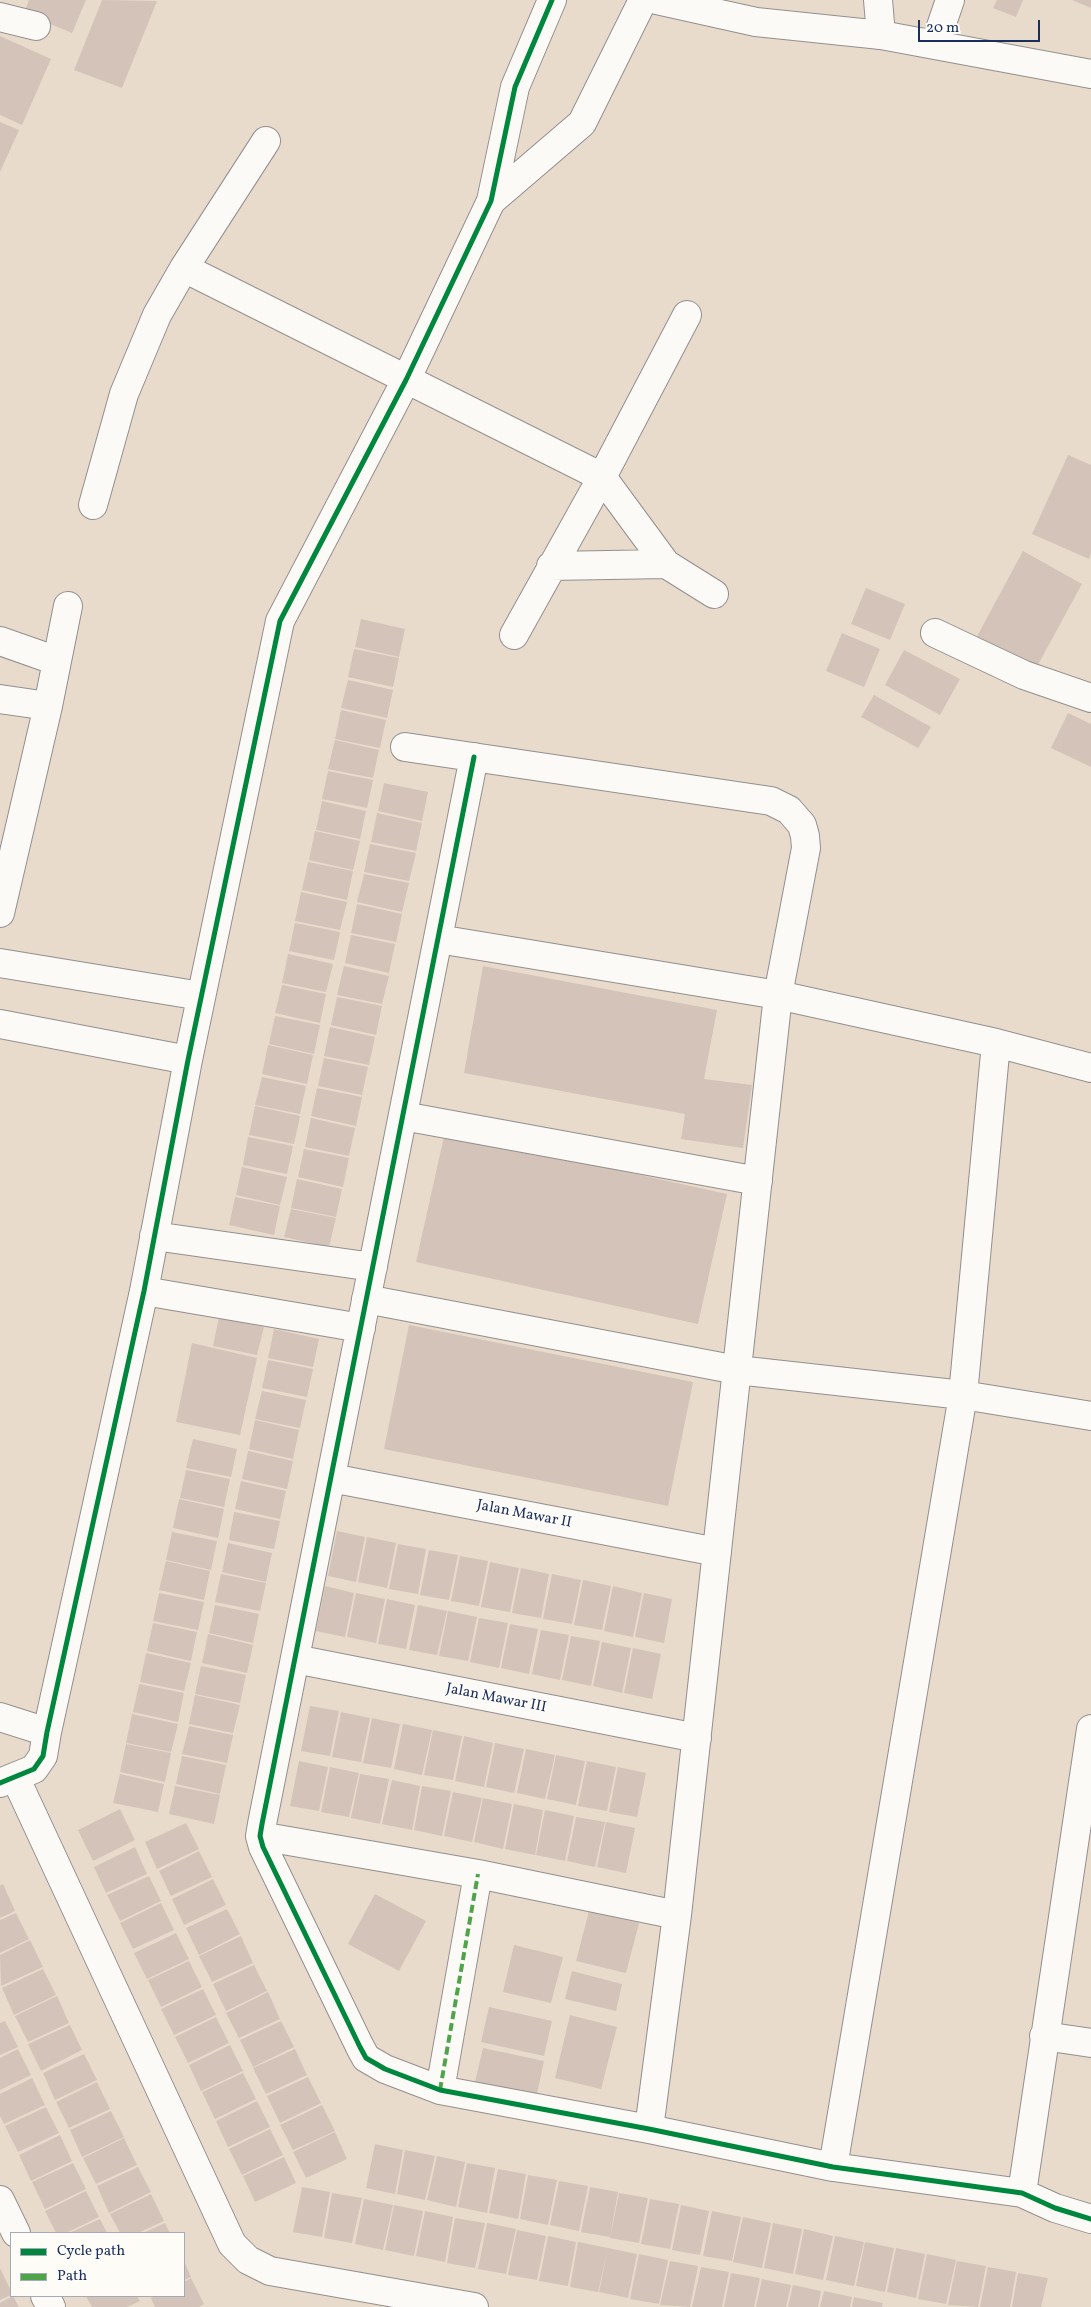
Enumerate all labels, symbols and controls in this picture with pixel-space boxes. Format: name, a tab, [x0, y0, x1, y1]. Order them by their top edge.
scale bar	[921, 10, 1044, 42]
text: 20 m	[926, 18, 959, 39]
street label: Jalan Mawar II	[475, 1497, 573, 1533]
street label: Jalan Mawar III	[444, 1680, 548, 1718]
legend	[10, 2232, 185, 2297]
text: Cycle path	[57, 2241, 125, 2262]
text: Path	[57, 2266, 87, 2287]

